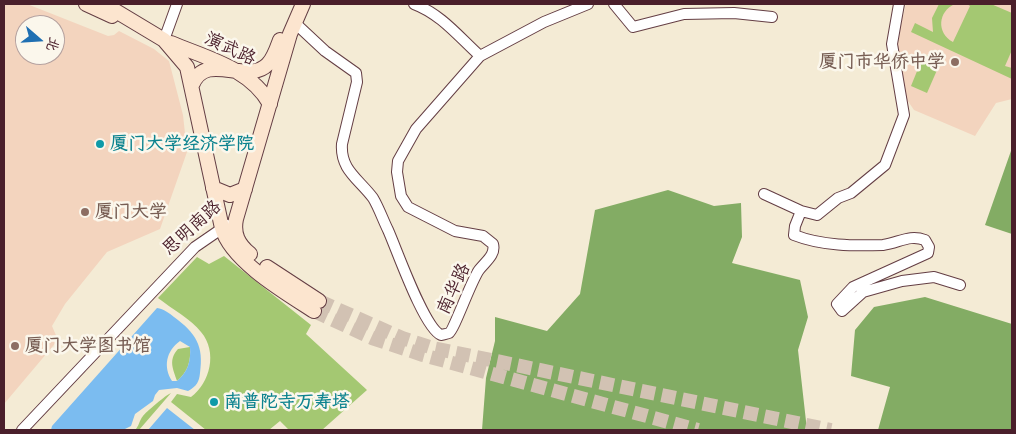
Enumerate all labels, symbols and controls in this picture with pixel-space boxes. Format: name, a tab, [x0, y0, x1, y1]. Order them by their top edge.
north arrow	[15, 15, 65, 65]
street label: 演武路	[201, 28, 259, 70]
text: 北	[42, 35, 65, 54]
place label: 厦门市华侨中学	[819, 51, 945, 73]
marker: 厦门市华侨中学	[949, 56, 961, 68]
place label: 厦门大学经济学院	[110, 133, 254, 155]
marker: 厦门大学经济学院	[94, 138, 106, 150]
street label: 思明南路	[158, 196, 226, 260]
place label: 厦门大学	[95, 201, 167, 223]
marker: 厦门大学	[79, 206, 91, 218]
street label: 南华路	[433, 260, 475, 318]
place label: 厦门大学图书馆	[25, 335, 151, 357]
marker: 厦门大学图书馆	[9, 340, 21, 352]
place label: 南普陀寺万寿塔	[224, 391, 350, 413]
marker: 南普陀寺万寿塔	[208, 396, 220, 408]

